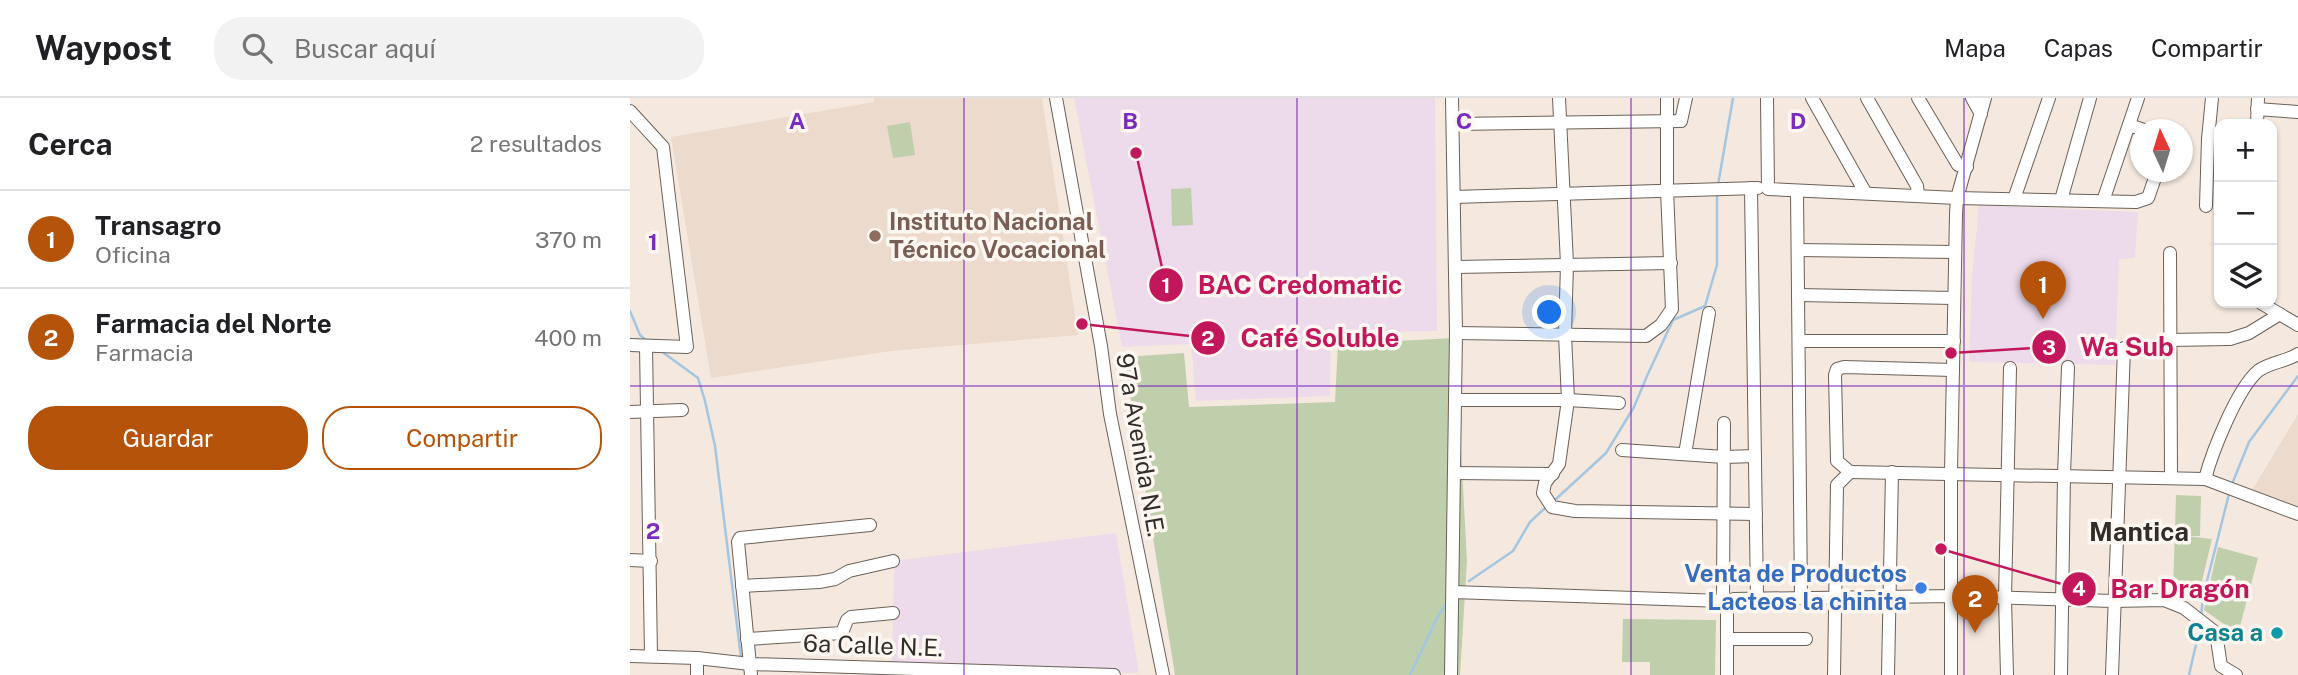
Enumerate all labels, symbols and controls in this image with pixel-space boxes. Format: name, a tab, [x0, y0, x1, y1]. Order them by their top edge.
search box	[214, 17, 704, 80]
text: Waypost	[35, 29, 172, 67]
icon: search	[238, 29, 276, 67]
text: Buscar aquí	[294, 33, 436, 64]
text: Mapa	[1944, 34, 2006, 62]
text: Capas	[2044, 34, 2113, 62]
text: Compartir	[2151, 34, 2263, 62]
text: A	[789, 107, 806, 134]
text: B	[1122, 107, 1138, 134]
text: C	[1456, 107, 1472, 134]
text: D	[1790, 107, 1806, 134]
north arrow	[2130, 119, 2193, 182]
map controls	[2214, 119, 2277, 308]
button: +	[2214, 119, 2277, 182]
text: Cerca	[28, 126, 113, 162]
text: 2 resultados	[470, 130, 602, 157]
button: −	[2214, 182, 2277, 245]
place label: Instituto Nacional Técnico Vocacional	[889, 207, 1106, 263]
text: Transagro	[95, 210, 222, 241]
text: 1	[46, 226, 56, 253]
text: 370 m	[535, 226, 602, 253]
text: 1	[648, 228, 658, 255]
marker: Instituto Nacional Técnico Vocacional	[867, 228, 883, 244]
text: Oficina	[95, 241, 171, 268]
button: layers	[2214, 245, 2277, 308]
pin: 1	[2020, 261, 2066, 319]
callout: BAC Credomatic	[1148, 262, 1416, 309]
text: BAC Credomatic	[1198, 269, 1402, 300]
text: 1	[1162, 273, 1171, 298]
your location	[1532, 295, 1566, 329]
text: Farmacia del Norte	[95, 308, 332, 339]
callout: Café Soluble	[1191, 315, 1413, 362]
text: Café Soluble	[1240, 322, 1400, 353]
text: 2	[44, 324, 58, 351]
text: 400 m	[534, 324, 602, 351]
callout: Wa Sub	[2032, 324, 2188, 371]
text: 2	[1201, 326, 1215, 351]
text: Wa Sub	[2080, 331, 2174, 362]
text: 3	[2042, 335, 2056, 360]
text: Farmacia	[95, 339, 193, 366]
street label: 97a Avenida N.E.	[1111, 351, 1171, 539]
button: Guardar	[28, 406, 308, 470]
button: Compartir	[322, 406, 602, 470]
district label: Mantica	[2089, 516, 2189, 547]
text: 2	[646, 517, 660, 544]
place label: Venta de Productos Lacteos la chinita	[1684, 559, 1907, 615]
callout: Bar Dragón	[2061, 565, 2264, 612]
text: Bar Dragón	[2110, 573, 2250, 604]
pin: 2	[1952, 575, 1998, 633]
text: 4	[2072, 576, 2086, 601]
marker: Venta de Productos Lacteos la chinita	[1913, 580, 1929, 596]
place label: Casa a	[2187, 618, 2263, 646]
marker: Casa a	[2269, 625, 2285, 641]
street label: 6a Calle N.E.	[803, 629, 943, 661]

